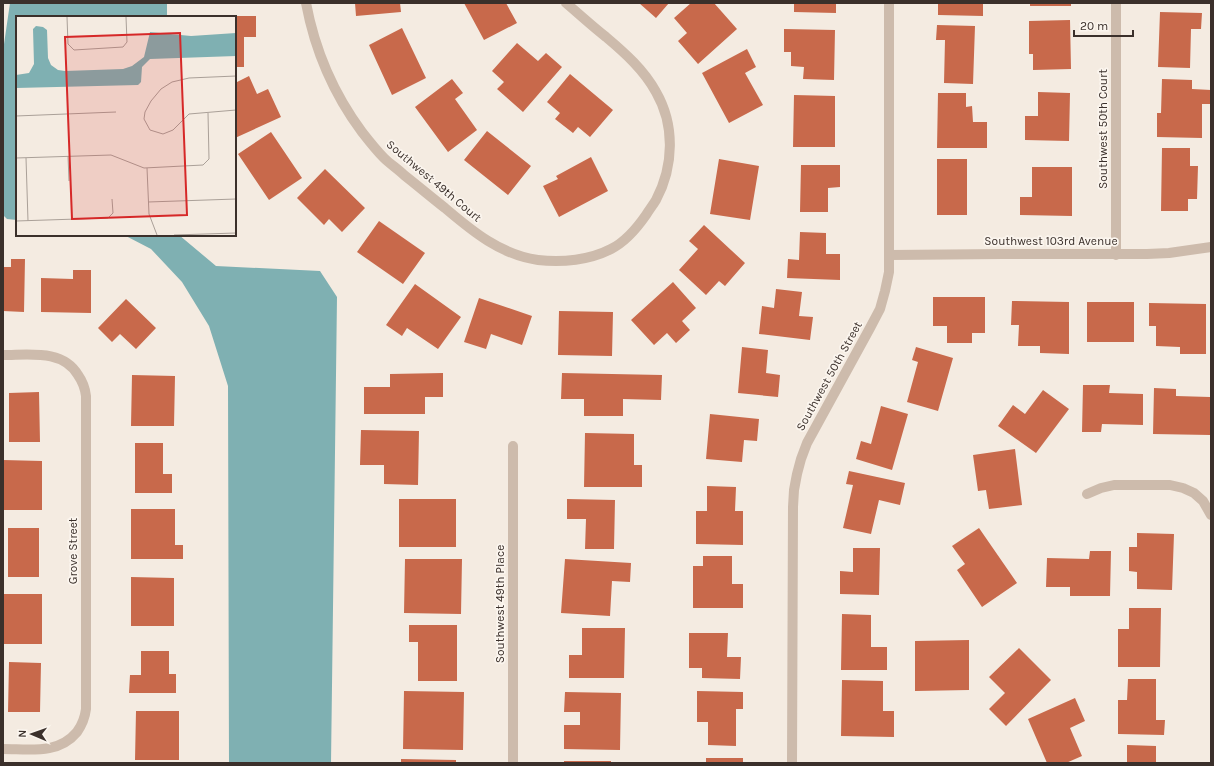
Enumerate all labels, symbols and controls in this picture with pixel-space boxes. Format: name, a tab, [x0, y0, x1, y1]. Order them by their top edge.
scale bar	[1074, 12, 1133, 38]
inset map	[16, 16, 236, 236]
text: 20 m	[1080, 19, 1108, 33]
street label: Southwest 50th Court	[1096, 69, 1110, 189]
street label: Southwest 49th Court	[384, 137, 485, 225]
street label: Southwest 103rd Avenue	[984, 234, 1118, 248]
street label: Southwest 50th Street	[793, 318, 865, 433]
street label: Grove Street	[66, 517, 80, 584]
street label: Southwest 49th Place	[493, 545, 507, 663]
north arrow	[12, 714, 52, 754]
text: N	[16, 729, 29, 738]

